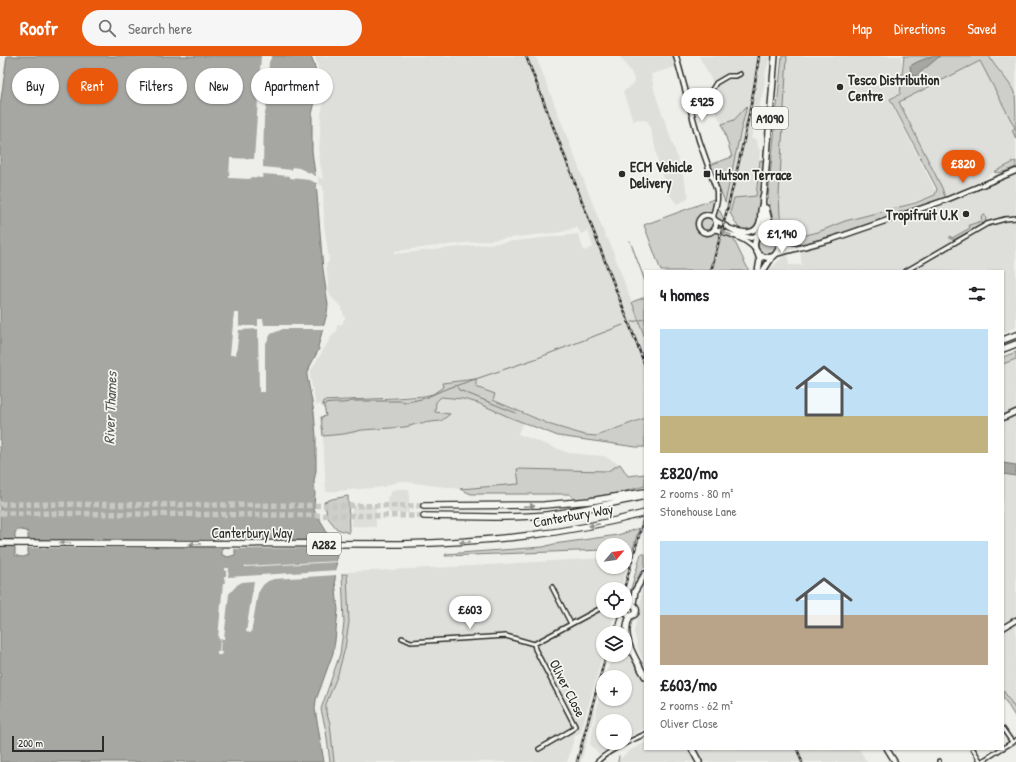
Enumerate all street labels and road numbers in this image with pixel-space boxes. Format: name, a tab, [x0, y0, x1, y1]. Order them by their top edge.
road number: A1090	[752, 107, 788, 129]
street label: Canterbury Way	[531, 499, 615, 532]
street label: Canterbury Way	[211, 523, 293, 543]
road number: A282	[307, 533, 341, 555]
street label: Oliver Close	[545, 656, 591, 720]

